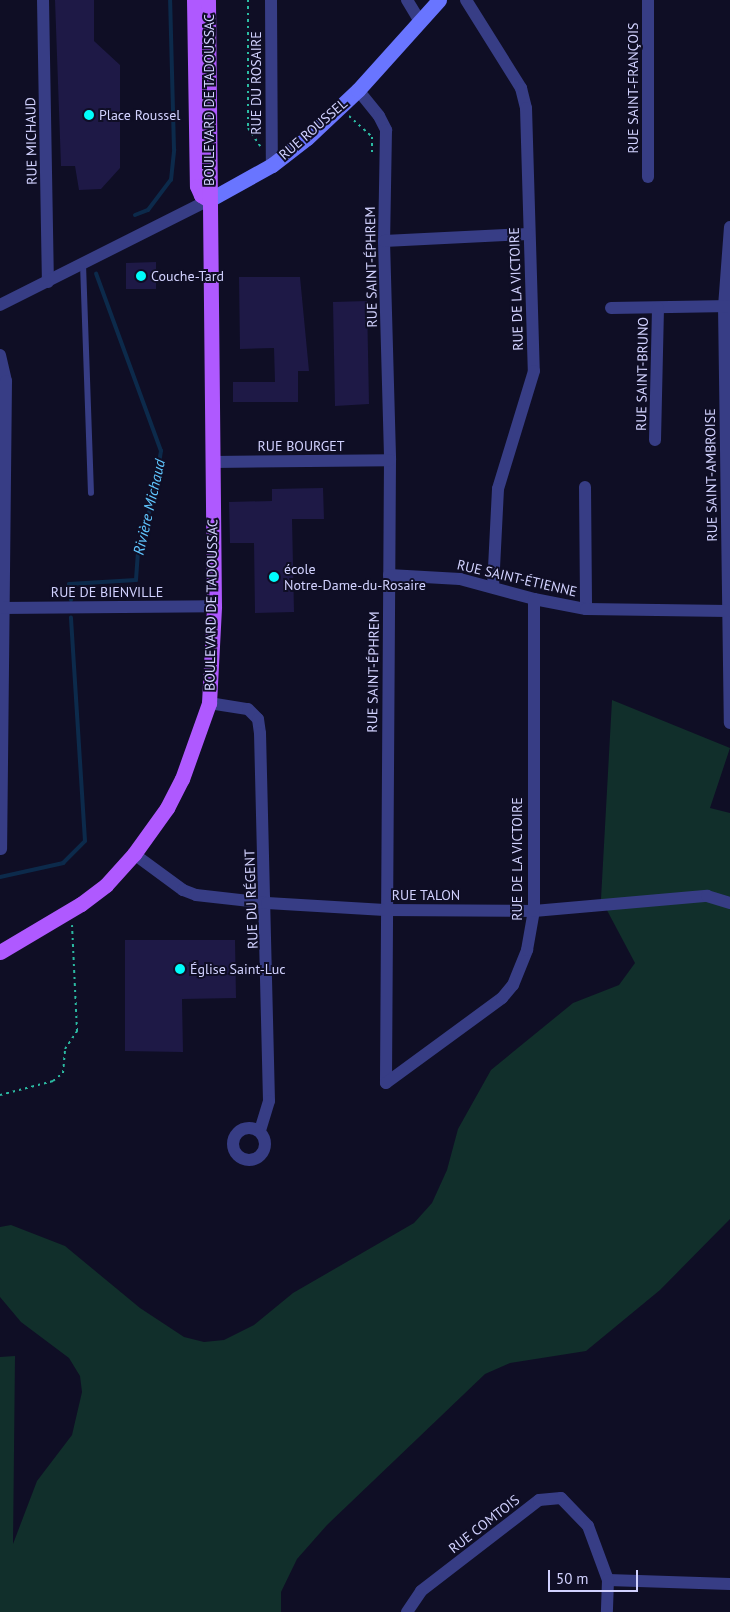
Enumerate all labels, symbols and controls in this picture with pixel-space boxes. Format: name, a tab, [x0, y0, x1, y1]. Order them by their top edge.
street label: BOULEVARD DE TADOUSSAC	[201, 14, 217, 186]
street label: RUE SAINT-FRANÇOIS	[625, 23, 641, 153]
street label: RUE DU ROSAIRE	[248, 31, 264, 135]
street label: RUE ROUSSEL	[276, 95, 350, 163]
street label: RUE MICHAUD	[22, 97, 40, 185]
place label: Place Roussel	[99, 107, 180, 123]
marker: Place Roussel	[83, 109, 95, 121]
street label: RUE SAINT-ÉPHREM	[362, 206, 380, 328]
street label: RUE DE LA VICTOIRE	[505, 226, 527, 352]
place label: Couche-Tard	[151, 268, 224, 284]
marker: Couche-Tard	[135, 270, 147, 282]
street label: RUE SAINT-BRUNO	[633, 317, 651, 431]
street label: RUE SAINT-AMBROISE	[701, 408, 721, 542]
street label: RUE BOURGET	[257, 438, 345, 454]
water label: Rivière Michaud	[129, 457, 169, 557]
street label: BOULEVARD DE TADOUSSAC	[201, 519, 221, 691]
street label: RUE SAINT-ÉTIENNE	[455, 556, 579, 600]
place label: école Notre-Dame-du-Rosaire	[284, 561, 426, 594]
marker: école Notre-Dame-du-Rosaire	[268, 571, 280, 583]
street label: RUE DE BIENVILLE	[51, 584, 163, 600]
street label: RUE SAINT-ÉPHREM	[364, 611, 382, 733]
street label: RUE DE LA VICTOIRE	[509, 797, 525, 921]
street label: RUE DU RÉGENT	[241, 849, 261, 949]
street label: RUE TALON	[391, 887, 461, 903]
place label: Église Saint-Luc	[190, 961, 286, 977]
marker: Église Saint-Luc	[174, 963, 186, 975]
street label: RUE COMTOIS	[445, 1491, 523, 1557]
scale bar	[550, 1560, 640, 1592]
text: 50 m	[556, 1569, 589, 1588]

